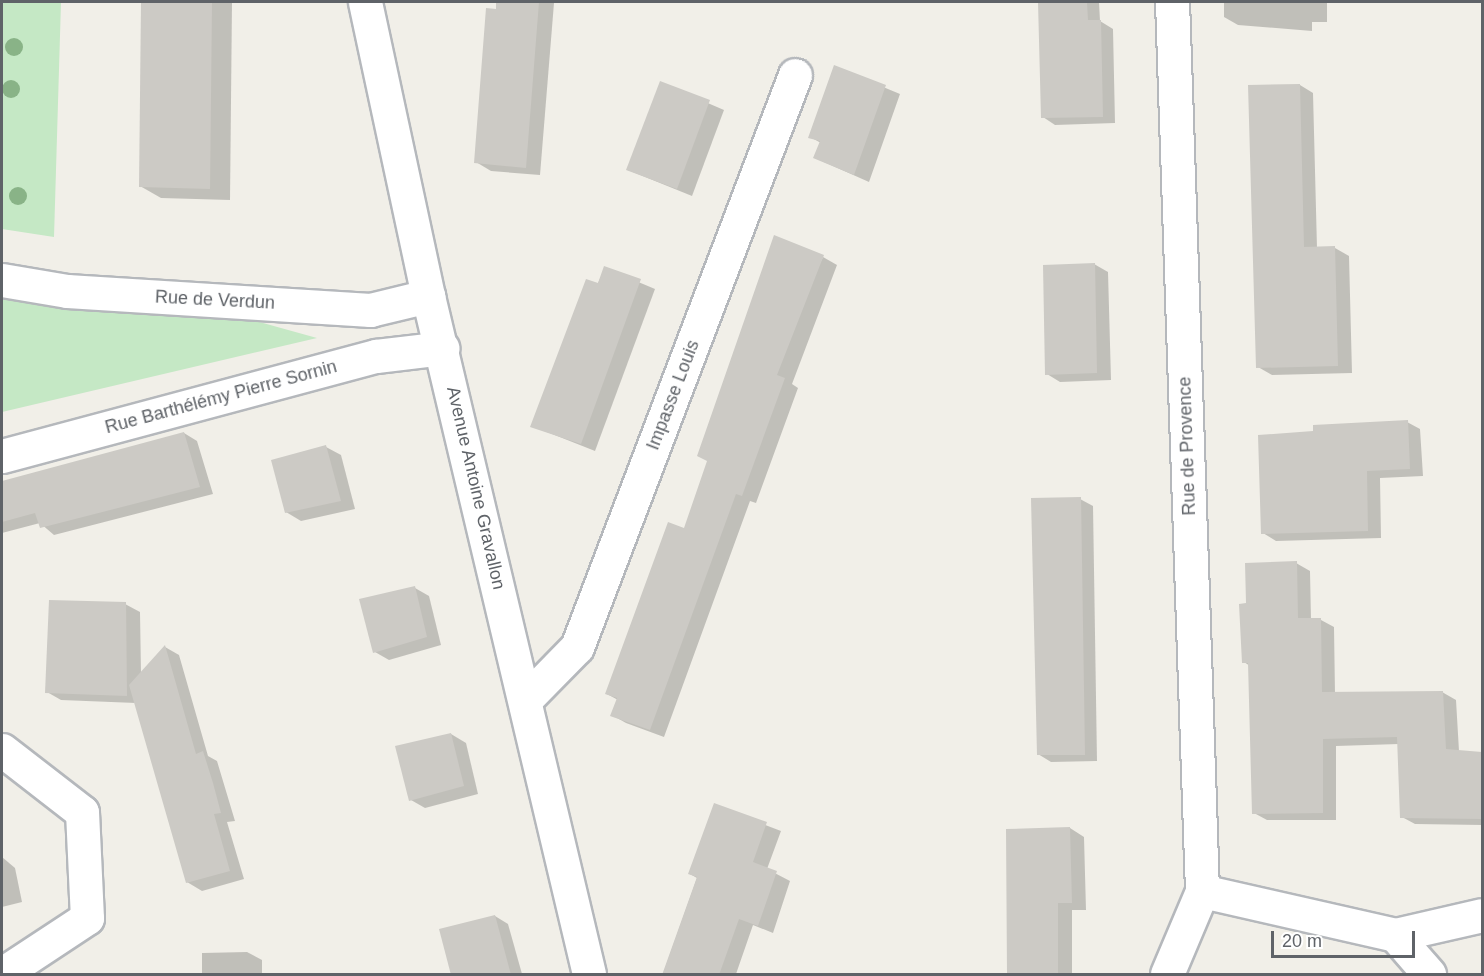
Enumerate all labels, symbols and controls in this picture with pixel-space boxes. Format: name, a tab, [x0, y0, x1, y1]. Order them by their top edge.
street label: Rue de Verdun	[154, 286, 276, 314]
street label: Impasse Louis	[642, 337, 704, 453]
street label: Rue Barthélémy Pierre Sornin	[103, 356, 339, 438]
street label: Rue de Provence	[1174, 376, 1200, 516]
street label: Avenue Antoine Gravallon	[442, 384, 510, 592]
scale bar	[1274, 919, 1418, 957]
text: 20 m	[1282, 931, 1322, 951]

